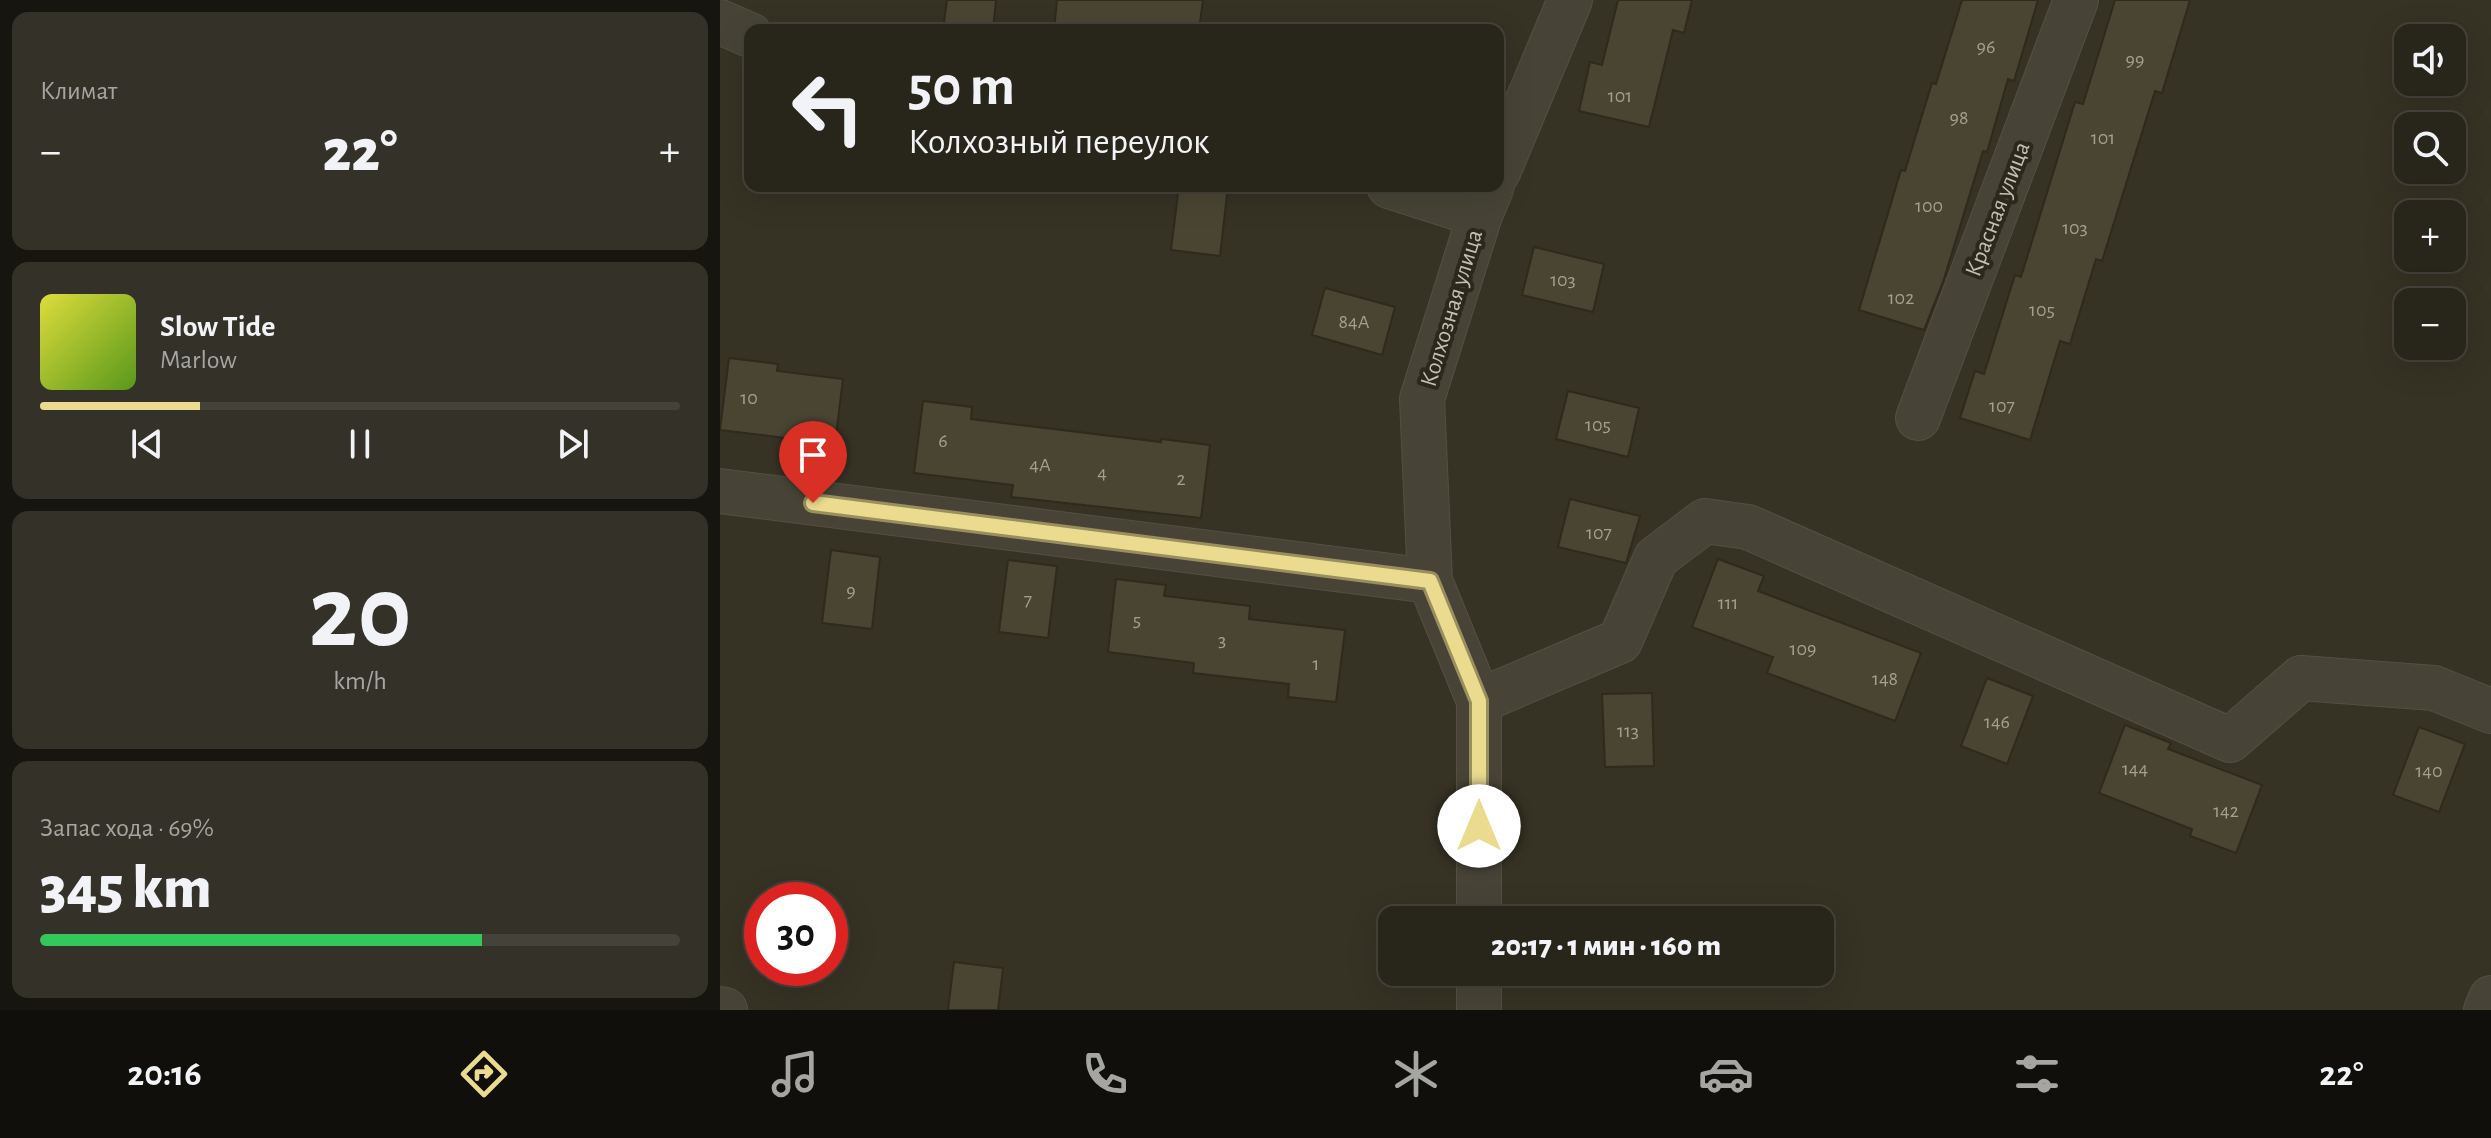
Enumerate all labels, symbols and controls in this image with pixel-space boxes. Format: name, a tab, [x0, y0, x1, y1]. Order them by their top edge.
map controls	[2394, 24, 2466, 360]
button: sound	[2394, 24, 2466, 96]
house number: 96	[1977, 37, 1995, 57]
house number: 99	[2126, 50, 2144, 70]
icon: left	[776, 56, 880, 160]
text: 50 m	[908, 59, 1015, 115]
text: Климат	[40, 78, 117, 104]
house number: 101	[1608, 86, 1632, 106]
house number: 98	[1950, 108, 1968, 128]
button: search	[2394, 112, 2466, 184]
text: 22°	[323, 122, 398, 182]
text: Колхозный переулок	[908, 124, 1210, 160]
house number: 101	[2091, 128, 2115, 148]
text: −	[40, 130, 61, 174]
text: +	[659, 130, 680, 174]
street label: Красная улица	[1961, 139, 2035, 280]
house number: 100	[1915, 196, 1943, 216]
button: +	[2394, 200, 2466, 272]
house number: 103	[2062, 218, 2088, 238]
street label: Колхозная улица	[1417, 227, 1487, 390]
house number: 103	[1550, 270, 1576, 290]
house number: 102	[1888, 288, 1914, 308]
button: −	[2394, 288, 2466, 360]
house number: 105	[2029, 300, 2055, 320]
text: Slow Tide	[160, 312, 275, 342]
house number: 84А	[1339, 312, 1370, 332]
text: Marlow	[160, 347, 237, 373]
house number: 10	[740, 388, 758, 408]
house number: 107	[1989, 396, 2015, 416]
house number: 105	[1585, 415, 1611, 435]
pin	[779, 421, 847, 503]
icon: previous	[125, 422, 169, 466]
icon: pause	[338, 422, 382, 466]
icon: next	[551, 422, 595, 466]
house number: 6	[938, 431, 948, 451]
icon: arrive	[791, 433, 835, 477]
house number: 4А	[1029, 455, 1051, 475]
house number: 4	[1097, 463, 1107, 483]
house number: 2	[1176, 469, 1186, 489]
house number: 107	[1586, 523, 1612, 543]
text: 20	[308, 562, 412, 666]
house number: 9	[846, 581, 856, 601]
house number: 7	[1024, 590, 1032, 610]
house number: 111	[1718, 593, 1738, 613]
house number: 5	[1133, 610, 1141, 630]
house number: 3	[1218, 630, 1226, 650]
house number: 109	[1790, 639, 1816, 659]
house number: 1	[1313, 654, 1319, 674]
text: km/h	[333, 668, 387, 694]
house number: 148	[1872, 669, 1898, 689]
house number: 146	[1984, 712, 2010, 732]
house number: 113	[1617, 721, 1639, 741]
house number: 144	[2122, 759, 2148, 779]
house number: 140	[2415, 761, 2443, 781]
position arrow	[1437, 784, 1521, 868]
house number: 142	[2213, 801, 2239, 821]
text: Запас хода · 69%	[40, 815, 214, 841]
text: 345 km	[40, 859, 212, 919]
speed limit sign: 30	[744, 882, 848, 986]
text: 20:17 · 1 мин · 160 m	[1491, 931, 1721, 961]
icon: directions	[456, 1046, 512, 1102]
icon: music	[767, 1046, 823, 1102]
icon: phone	[1077, 1046, 1133, 1102]
icon: climate	[1388, 1046, 1444, 1102]
icon: car	[1698, 1046, 1754, 1102]
icon: filters	[2009, 1046, 2065, 1102]
text: 20:16	[127, 1056, 202, 1092]
text: 22°	[2319, 1056, 2364, 1092]

